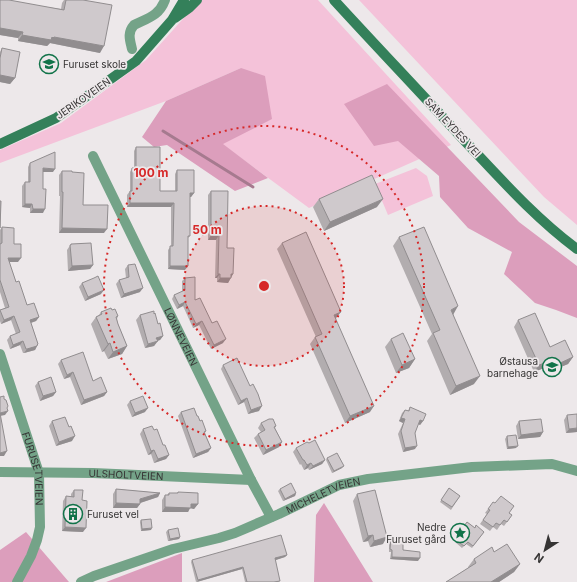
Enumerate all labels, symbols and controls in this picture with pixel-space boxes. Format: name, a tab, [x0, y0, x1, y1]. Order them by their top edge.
school or university icon: Furuset skole	[38, 53, 60, 75]
place label: Furuset skole	[63, 58, 126, 70]
street label: JERIKOVEIEN	[53, 75, 113, 121]
street label: SAM EYDES VEI	[423, 95, 483, 159]
text: 100 m	[133, 165, 169, 180]
text: 50 m	[192, 222, 222, 237]
centre of rings	[257, 279, 271, 293]
street label: LØNNEVEIEN	[162, 306, 200, 368]
place label: Østausa barnehage	[487, 355, 538, 379]
school or university icon: Østausa barnehage	[541, 356, 563, 378]
street label: FURUSETVEIEN	[20, 430, 46, 506]
street label: ULSHOLTVEIEN	[88, 467, 164, 482]
street label: MICHELETVEIEN	[284, 475, 361, 516]
building icon: Furuset vel	[62, 503, 84, 525]
place label: Furuset vel	[87, 508, 139, 520]
place label: Nedre Furuset gård	[386, 521, 446, 545]
place icon: Nedre Furuset gård	[449, 522, 471, 544]
north arrow	[525, 530, 565, 570]
text: N	[532, 550, 547, 566]

